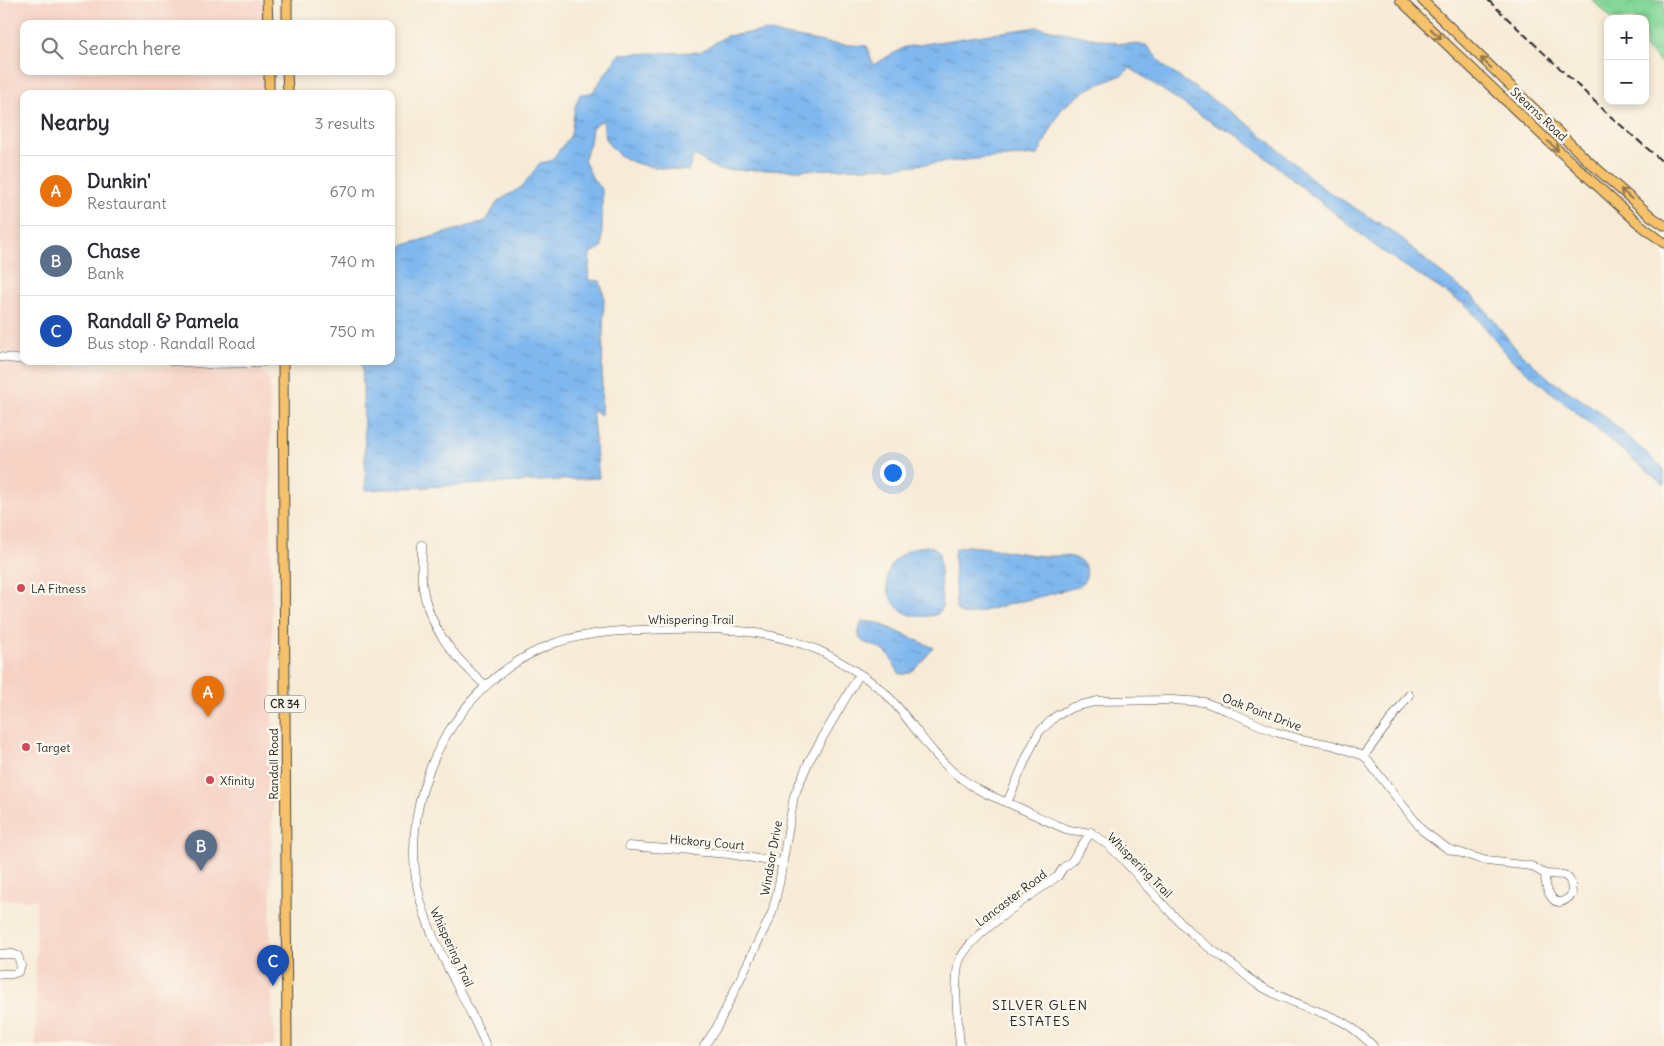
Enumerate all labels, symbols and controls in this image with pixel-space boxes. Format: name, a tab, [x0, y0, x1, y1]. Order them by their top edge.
map controls	[1604, 15, 1649, 105]
button: +	[1604, 15, 1649, 60]
search box	[20, 20, 395, 75]
one-way arrow	[1429, 28, 1442, 40]
icon: search	[38, 34, 66, 62]
text: Search here	[78, 36, 181, 60]
one-way arrow	[1480, 57, 1492, 69]
button: −	[1604, 60, 1649, 105]
street label: Stearns Road	[1508, 84, 1570, 144]
text: Nearby	[40, 109, 110, 136]
text: 3 results	[315, 113, 375, 133]
one-way arrow	[1547, 140, 1560, 151]
text: Dunkin'	[87, 169, 151, 193]
text: A	[51, 181, 61, 201]
text: 670 m	[330, 181, 375, 201]
one-way arrow	[1620, 188, 1633, 200]
text: Restaurant	[87, 193, 167, 213]
text: Chase	[87, 239, 140, 263]
text: B	[51, 251, 61, 271]
text: 740 m	[330, 251, 375, 271]
text: Bank	[87, 263, 124, 283]
text: Randall & Pamela	[87, 309, 239, 333]
text: C	[51, 321, 61, 341]
text: 750 m	[330, 321, 375, 341]
text: Bus stop · Randall Road	[87, 333, 255, 353]
your location	[880, 460, 906, 486]
place label: LA Fitness	[31, 581, 86, 596]
marker: LA Fitness	[15, 582, 27, 594]
street label: Whispering Trail	[648, 612, 734, 627]
pin: A	[192, 676, 224, 717]
street label: Oak Point Drive	[1220, 690, 1304, 734]
road number: CR 34	[265, 696, 305, 712]
street label: Randall Road	[266, 728, 281, 800]
place label: Target	[36, 740, 70, 755]
marker: Target	[20, 741, 32, 753]
place label: Xfinity	[220, 773, 255, 788]
marker: Xfinity	[204, 774, 216, 786]
street label: Windsor Drive	[757, 819, 785, 897]
street label: Whispering Trail	[1104, 829, 1176, 901]
pin: B	[185, 830, 217, 871]
street label: Hickory Court	[669, 831, 745, 853]
street label: Lancaster Road	[973, 866, 1049, 930]
street label: Whispering Trail	[427, 905, 477, 989]
pin: C	[257, 945, 289, 986]
district label: SILVER GLEN ESTATES	[992, 996, 1088, 1030]

